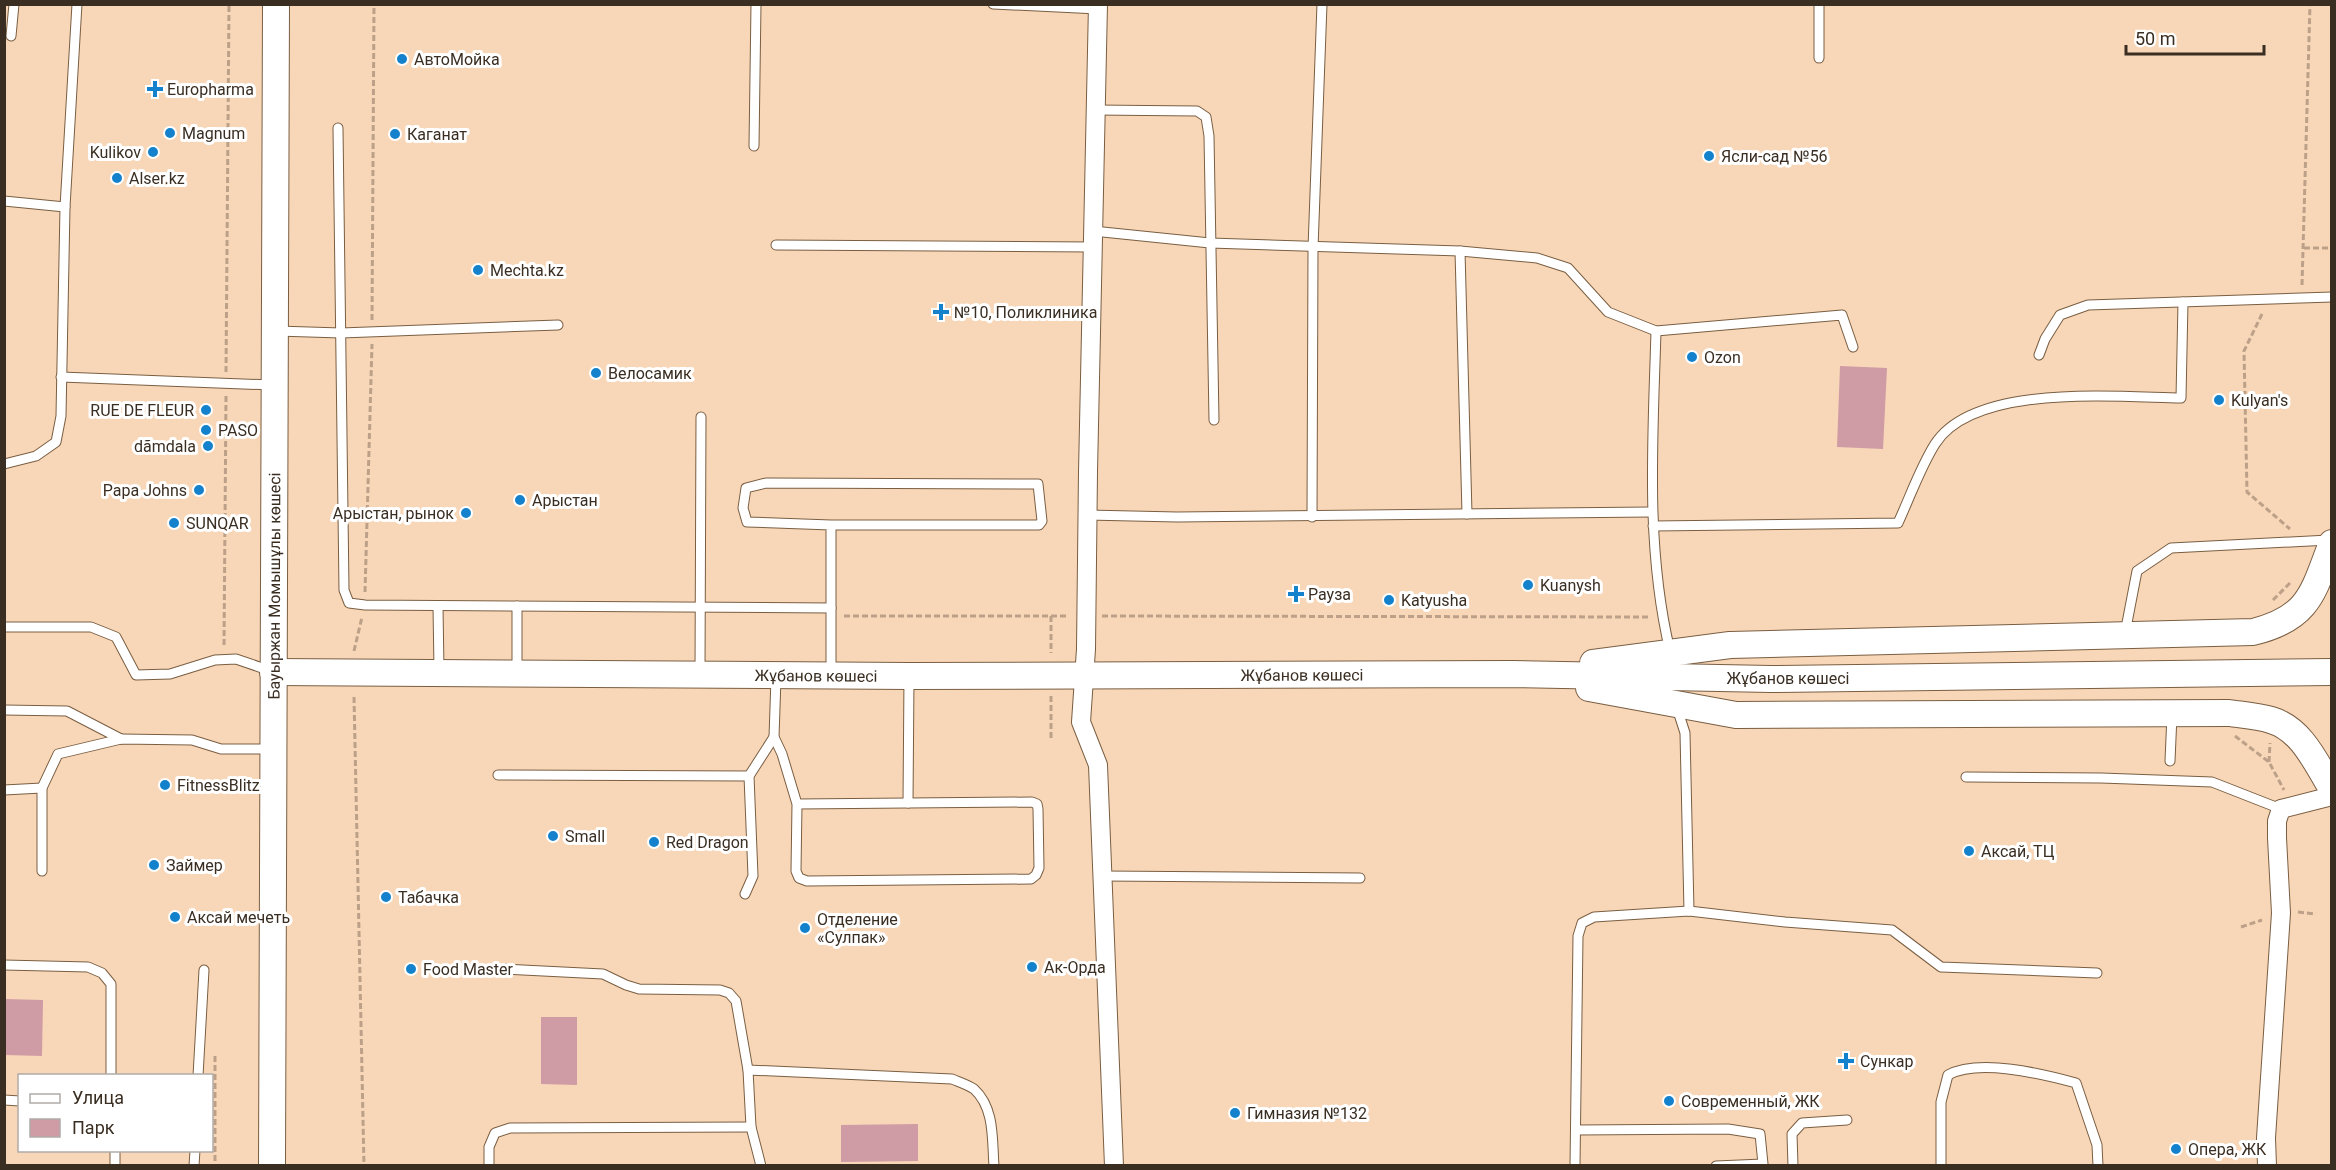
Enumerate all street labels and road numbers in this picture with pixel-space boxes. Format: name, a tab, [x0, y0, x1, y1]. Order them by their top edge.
street label: Бауыржан Момышұлы көшесі	[265, 472, 284, 700]
street label: Жұбанов көшесі	[1240, 665, 1363, 685]
street label: Жұбанов көшесі	[754, 666, 878, 686]
street label: Жұбанов көшесі	[1727, 669, 1849, 688]

